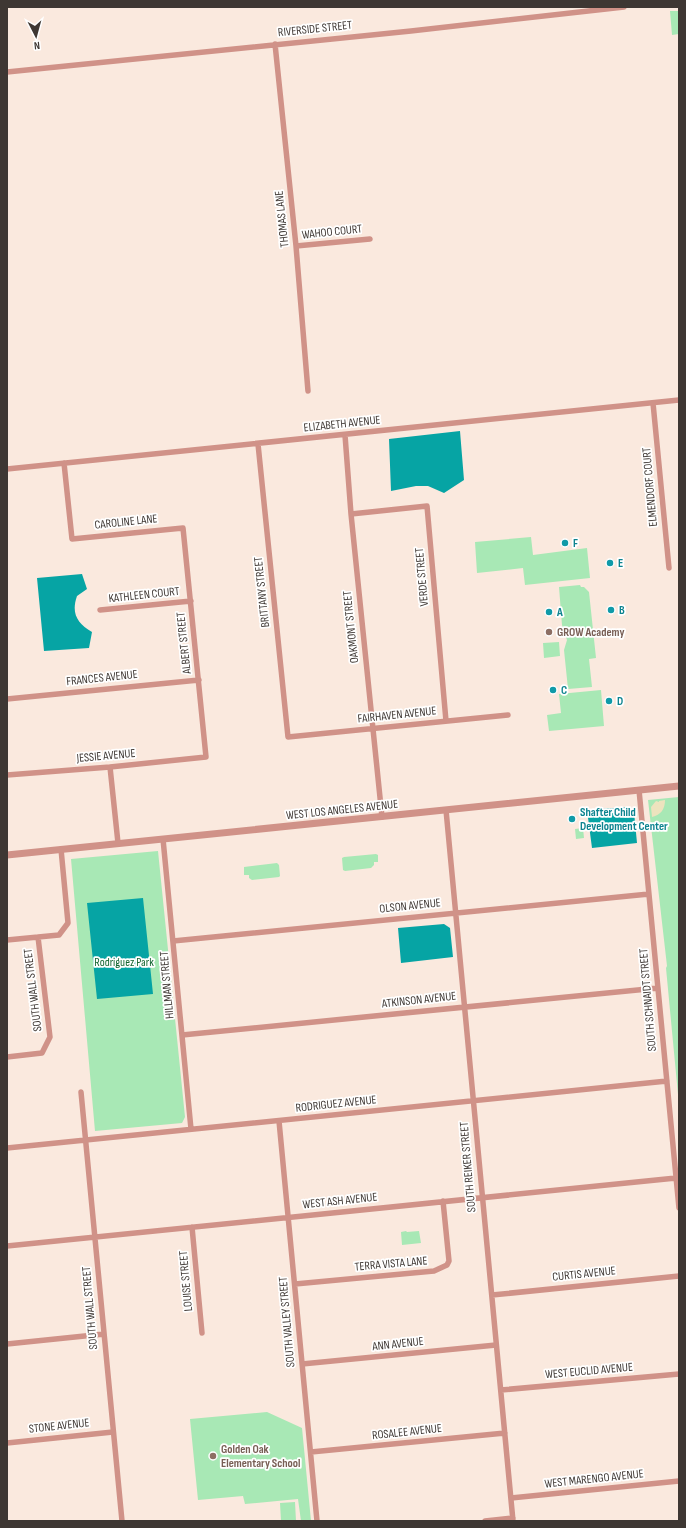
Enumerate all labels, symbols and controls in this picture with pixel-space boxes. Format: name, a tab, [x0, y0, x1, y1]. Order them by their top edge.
north arrow	[16, 16, 56, 56]
street label: RIVERSIDE STREET	[277, 18, 353, 40]
text: N	[33, 39, 41, 52]
street label: THOMAS LANE	[272, 190, 292, 248]
street label: WAHOO COURT	[301, 221, 363, 243]
street label: ELIZABETH AVENUE	[303, 413, 381, 435]
street label: ELMENDORF COURT	[639, 447, 661, 527]
street label: CAROLINE LANE	[94, 511, 158, 533]
place label: F	[573, 536, 578, 551]
marker: F	[560, 538, 570, 548]
street label: VERDE STREET	[412, 547, 432, 607]
street label: BRITTANY STREET	[251, 556, 273, 628]
place label: E	[618, 556, 623, 571]
marker: E	[605, 558, 615, 568]
street label: KATHLEEN COURT	[108, 584, 180, 606]
street label: OAKMONT STREET	[340, 590, 362, 664]
place label: B	[619, 603, 625, 618]
place label: A	[556, 605, 563, 620]
marker: B	[606, 605, 616, 615]
marker: A	[544, 607, 554, 617]
street label: ALBERT STREET	[173, 611, 195, 676]
place label: GROW Academy	[557, 625, 624, 640]
marker: GROW Academy	[544, 627, 554, 637]
street label: FRANCES AVENUE	[66, 667, 138, 689]
place label: C	[561, 683, 567, 698]
marker: C	[548, 685, 558, 695]
place label: D	[617, 694, 623, 709]
marker: D	[604, 696, 614, 706]
street label: FAIRHAVEN AVENUE	[357, 703, 437, 727]
street label: JESSIE AVENUE	[75, 746, 136, 766]
street label: WEST LOS ANGELES AVENUE	[285, 797, 399, 823]
place label: Shafter Child Development Center	[580, 805, 668, 834]
marker: Shafter Child Development Center	[567, 814, 577, 824]
street label: OLSON AVENUE	[379, 895, 441, 917]
street label: SOUTH WALL STREET	[20, 948, 46, 1032]
street label: SOUTH SCHNAIDT STREET	[636, 948, 660, 1052]
street label: HILLMAN STREET	[157, 950, 177, 1019]
park label: Rodriguez Park	[94, 955, 154, 970]
street label: ATKINSON AVENUE	[380, 989, 457, 1011]
street label: RODRIGUEZ AVENUE	[295, 1092, 377, 1116]
street label: SOUTH REIKER STREET	[457, 1121, 479, 1213]
street label: WEST ASH AVENUE	[302, 1190, 378, 1212]
street label: LOUISE STREET	[176, 1250, 196, 1312]
street label: TERRA VISTA LANE	[354, 1253, 428, 1275]
street label: CURTIS AVENUE	[552, 1263, 616, 1285]
street label: SOUTH WALL STREET	[79, 1266, 101, 1350]
street label: SOUTH VALLEY STREET	[276, 1276, 298, 1368]
street label: ANN AVENUE	[371, 1334, 424, 1354]
street label: WEST EUCLID AVENUE	[544, 1360, 634, 1382]
street label: STONE AVENUE	[28, 1415, 90, 1437]
street label: ROSALEE AVENUE	[371, 1421, 443, 1443]
place label: Golden Oak Elementary School	[221, 1442, 301, 1471]
marker: Golden Oak Elementary School	[208, 1451, 218, 1461]
street label: WEST MARENGO AVENUE	[544, 1466, 644, 1492]

